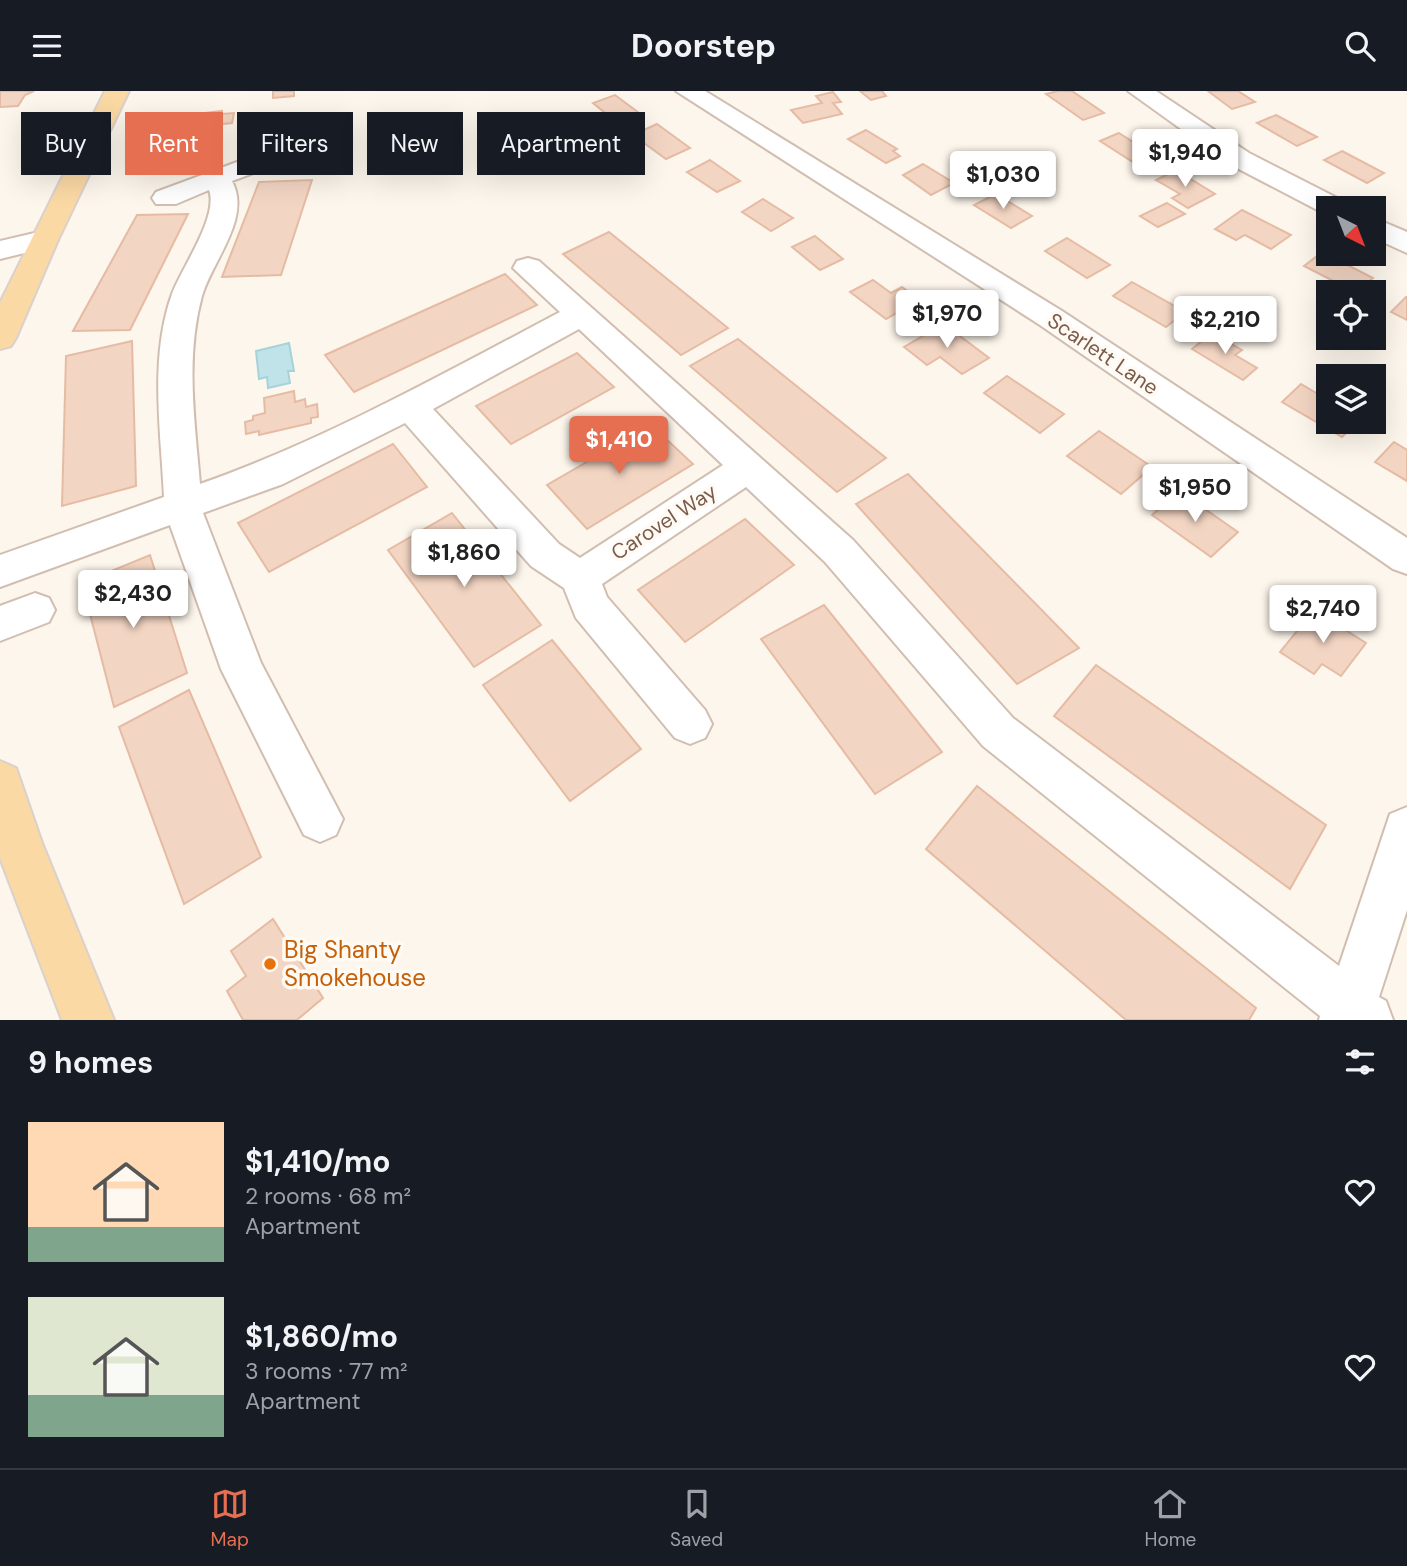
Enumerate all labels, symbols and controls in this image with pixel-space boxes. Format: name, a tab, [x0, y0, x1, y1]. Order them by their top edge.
text: Doorstep	[631, 25, 776, 67]
icon: menu	[28, 27, 66, 65]
icon: search	[1341, 27, 1379, 65]
chip: Buy	[21, 112, 111, 175]
chip: Rent	[125, 112, 223, 175]
chip: Filters	[237, 112, 353, 175]
chip: New	[367, 112, 463, 175]
chip: Apartment	[477, 112, 645, 175]
pin: $1,940	[1128, 129, 1242, 189]
text: $1,940	[1148, 137, 1222, 167]
pin: $1,030	[946, 151, 1060, 211]
text: $1,030	[966, 159, 1040, 189]
north arrow	[1316, 196, 1386, 266]
map controls	[1316, 196, 1386, 434]
button: locate	[1316, 280, 1386, 350]
pin: $1,970	[890, 291, 1004, 350]
pin: $2,210	[1168, 296, 1282, 356]
text: $1,970	[912, 298, 982, 328]
text: $2,210	[1190, 304, 1260, 334]
street label: Scarlett Lane	[1042, 307, 1164, 401]
button: layers	[1316, 364, 1386, 434]
pin: $1,410	[562, 417, 676, 476]
text: $1,410	[585, 424, 653, 454]
pin: $1,950	[1138, 465, 1252, 524]
text: $1,950	[1158, 472, 1232, 502]
street label: Carovel Way	[606, 477, 722, 567]
pin: $1,860	[407, 529, 521, 589]
text: $1,860	[427, 537, 501, 567]
pin: $2,430	[76, 571, 190, 630]
text: $2,430	[94, 578, 172, 608]
pin: $2,740	[1266, 585, 1380, 645]
text: $2,740	[1285, 593, 1361, 623]
place label: Big Shanty Smokehouse	[284, 934, 426, 993]
marker: Big Shanty Smokehouse	[262, 956, 278, 972]
text: 9 homes	[28, 1043, 153, 1082]
icon: filters	[1341, 1043, 1379, 1081]
text: $1,410/mo	[245, 1142, 391, 1181]
icon: home	[84, 1150, 168, 1234]
icon: heart	[1341, 1173, 1379, 1211]
text: 2 rooms · 68 m²	[245, 1181, 411, 1211]
text: Apartment	[245, 1211, 360, 1241]
text: $1,860/mo	[245, 1317, 398, 1356]
icon: home	[84, 1325, 168, 1409]
icon: heart	[1341, 1348, 1379, 1386]
text: 3 rooms · 77 m²	[245, 1356, 408, 1386]
text: Apartment	[245, 1386, 360, 1416]
tab: Map	[211, 1485, 249, 1552]
tab: Saved	[670, 1485, 723, 1552]
tab: Home	[1144, 1485, 1196, 1552]

